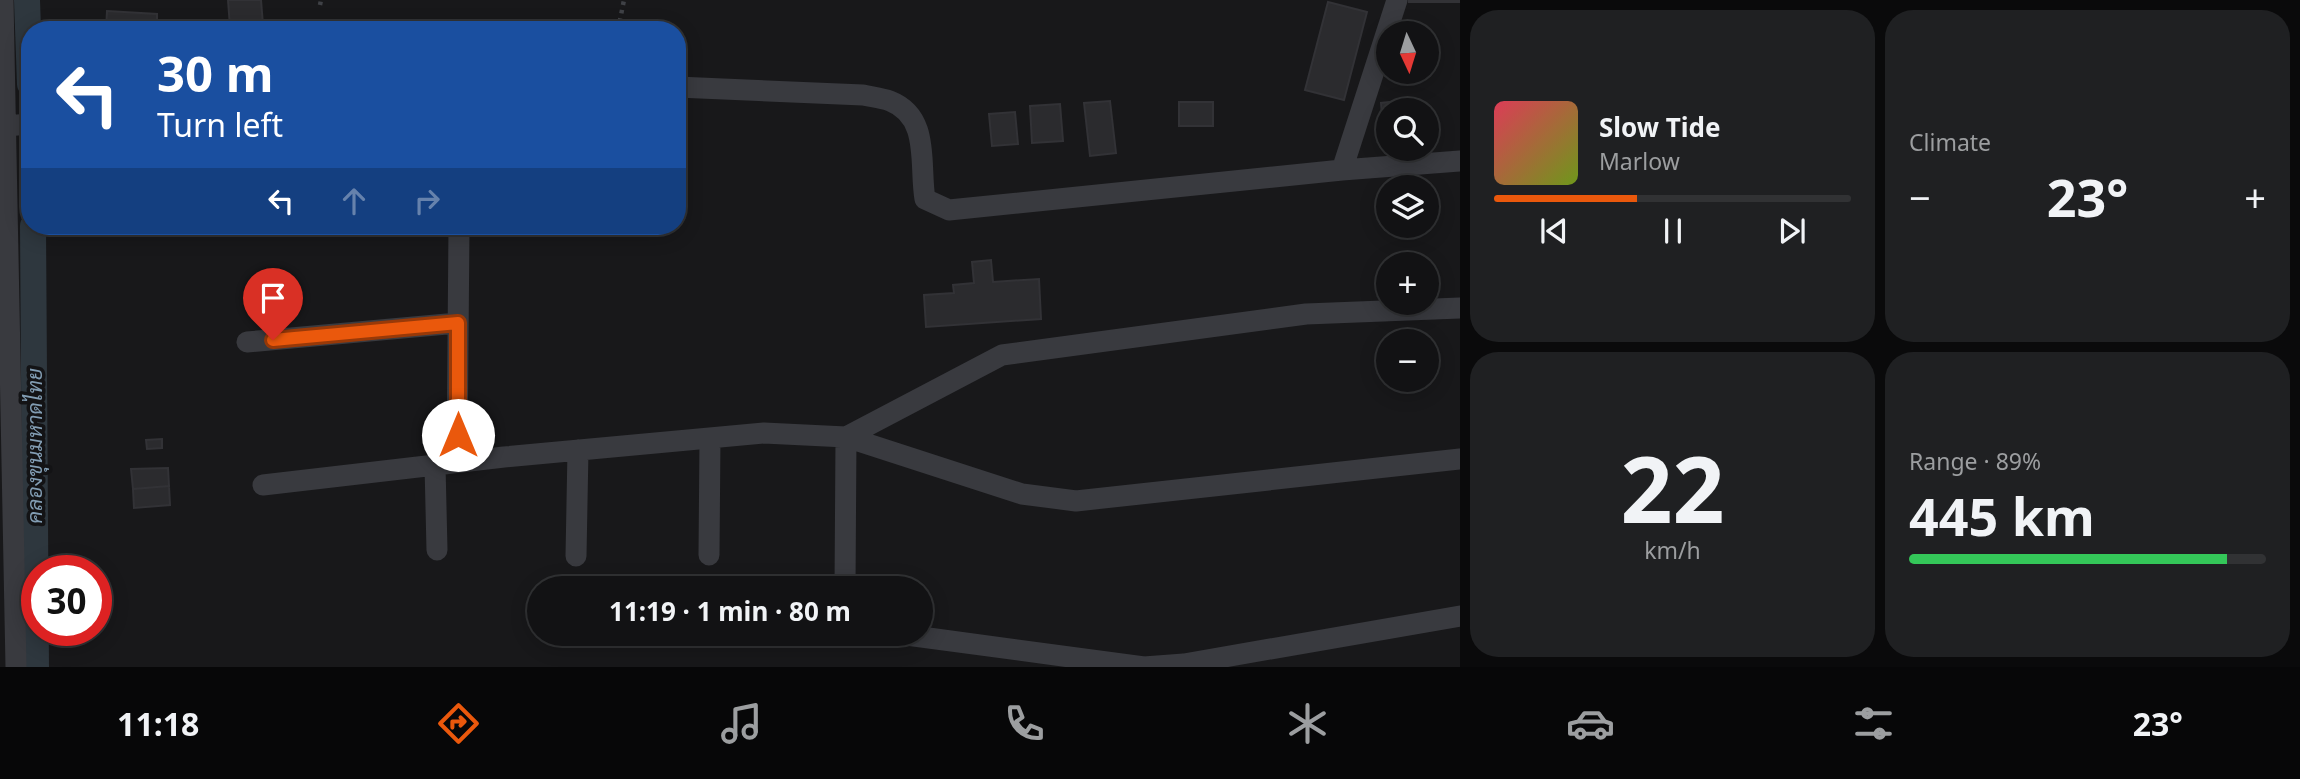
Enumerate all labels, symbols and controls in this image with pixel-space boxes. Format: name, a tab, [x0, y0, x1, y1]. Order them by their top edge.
north arrow	[1376, 21, 1438, 84]
map controls	[1376, 21, 1439, 392]
text: 30 m	[157, 40, 274, 106]
icon: left	[42, 49, 133, 140]
button: search	[1376, 98, 1439, 161]
text: Turn left	[157, 103, 283, 146]
text: Slow Tide	[1599, 109, 1721, 145]
text: Climate	[1909, 126, 1991, 158]
text: Marlow	[1599, 145, 1680, 177]
text: 23°	[2047, 161, 2128, 232]
text: −	[1909, 171, 1931, 223]
text: +	[2244, 171, 2266, 223]
button: layers	[1376, 175, 1439, 238]
icon: left	[262, 182, 300, 220]
icon: ahead	[335, 182, 373, 220]
icon: right	[408, 182, 446, 220]
icon: previous	[1535, 212, 1573, 250]
icon: pause	[1654, 212, 1692, 250]
icon: next	[1773, 212, 1811, 250]
button: +	[1376, 252, 1439, 315]
pin	[243, 268, 303, 340]
icon: arrive	[254, 279, 292, 317]
button: −	[1376, 329, 1439, 392]
water label: คลองขุนมหาดไทย	[20, 368, 49, 524]
position arrow	[421, 398, 495, 472]
text: 22	[1620, 426, 1725, 550]
text: Range · 89%	[1909, 445, 2041, 477]
text: 445 km	[1909, 480, 2095, 551]
text: km/h	[1644, 534, 1701, 566]
speed limit sign: 30	[21, 555, 112, 646]
text: 11:19 · 1 min · 80 m	[609, 593, 851, 629]
icon: directions	[434, 699, 483, 748]
icon: music	[717, 699, 766, 748]
icon: phone	[1000, 699, 1049, 748]
icon: climate	[1283, 699, 1332, 748]
icon: car	[1566, 699, 1615, 748]
icon: filters	[1849, 699, 1898, 748]
text: 11:18	[117, 702, 199, 745]
text: 23°	[2133, 702, 2183, 745]

